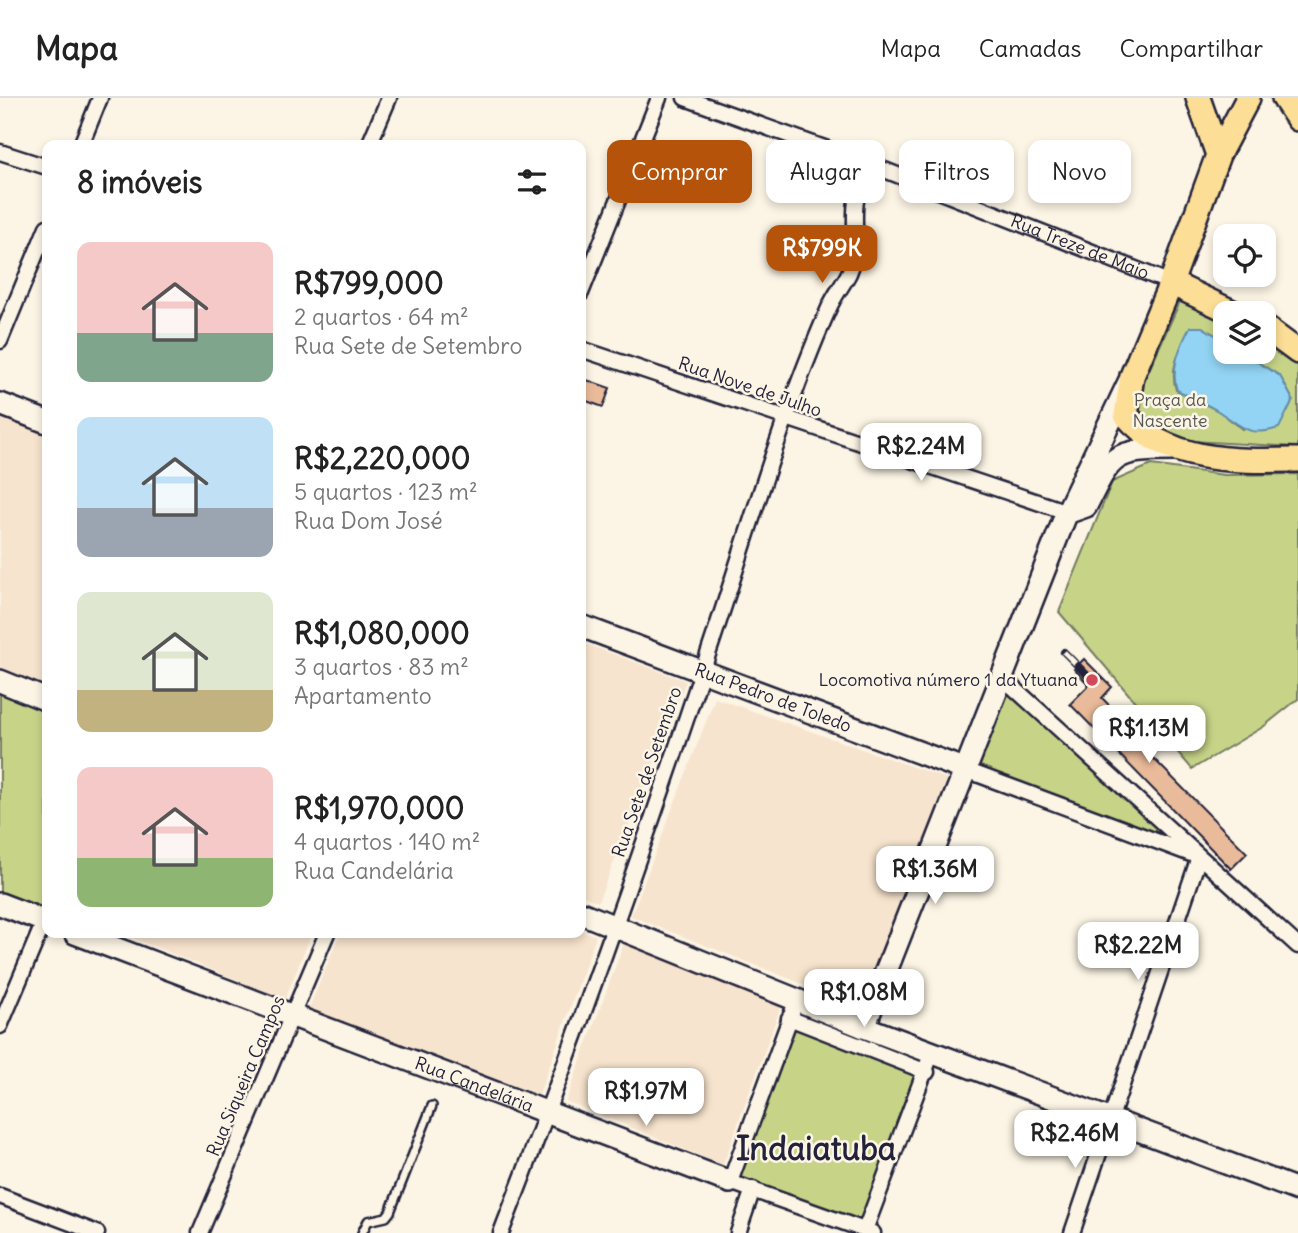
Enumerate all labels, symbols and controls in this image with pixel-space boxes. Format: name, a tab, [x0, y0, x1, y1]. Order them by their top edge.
text: Mapa	[35, 27, 118, 69]
text: Mapa	[880, 33, 941, 63]
text: Camadas	[979, 33, 1082, 63]
text: Compartilhar	[1120, 33, 1263, 63]
chip: Comprar	[607, 140, 752, 203]
chip: Alugar	[766, 140, 885, 203]
chip: Filtros	[899, 140, 1014, 203]
chip: Novo	[1028, 140, 1131, 203]
text: 8 imóveis	[77, 163, 202, 201]
icon: filters	[513, 163, 551, 201]
street label: Rua Treze de Maio	[1007, 209, 1152, 284]
map controls	[1213, 224, 1276, 364]
button: locate	[1213, 224, 1276, 287]
pin: R$799K	[765, 226, 879, 285]
text: R$799K	[782, 233, 862, 262]
text: R$799,000	[294, 264, 444, 302]
icon: home	[133, 270, 217, 354]
button: layers	[1213, 301, 1276, 364]
text: 2 quartos · 64 m²	[294, 302, 469, 331]
text: Rua Sete de Setembro	[294, 331, 522, 360]
street label: Rua Nove de Julho	[675, 351, 825, 422]
park label: Praça da Nascente	[1132, 388, 1208, 432]
pin: R$2.24M	[856, 424, 986, 483]
text: R$2.24M	[877, 431, 965, 460]
text: R$2,220,000	[294, 439, 471, 477]
icon: home	[133, 445, 217, 529]
text: 5 quartos · 123 m²	[294, 477, 478, 506]
text: Rua Dom José	[294, 506, 443, 535]
text: R$1,080,000	[294, 614, 470, 652]
icon: home	[133, 620, 217, 704]
text: 3 quartos · 83 m²	[294, 652, 469, 681]
street label: Rua Pedro de Toledo	[692, 658, 855, 737]
place label: Locomotiva número 1 da Ytuana	[818, 668, 1078, 691]
marker: Locomotiva número 1 da Ytuana	[1084, 672, 1100, 688]
text: Apartamento	[294, 681, 432, 710]
street label: Rua Sete de Setembro	[607, 684, 686, 860]
pin: R$1.13M	[1084, 706, 1214, 765]
text: R$1.13M	[1109, 713, 1189, 742]
text: R$1,970,000	[294, 789, 465, 827]
icon: home	[133, 795, 217, 879]
text: 4 quartos · 140 m²	[294, 827, 480, 856]
pin: R$1.36M	[870, 846, 1000, 906]
text: R$1.36M	[892, 854, 978, 883]
text: Rua Candelária	[294, 856, 454, 885]
pin: R$2.22M	[1073, 922, 1203, 982]
text: R$2.22M	[1094, 930, 1182, 959]
pin: R$1.08M	[799, 970, 929, 1029]
text: R$1.08M	[820, 977, 908, 1006]
street label: Rua Siqueira Campos	[201, 992, 290, 1160]
street label: Rua Candelária	[412, 1051, 537, 1117]
pin: R$1.97M	[581, 1068, 711, 1128]
text: R$1.97M	[604, 1076, 688, 1105]
pin: R$2.46M	[1010, 1110, 1140, 1170]
text: R$2.46M	[1030, 1118, 1120, 1147]
district label: Indaiatuba	[736, 1128, 896, 1169]

